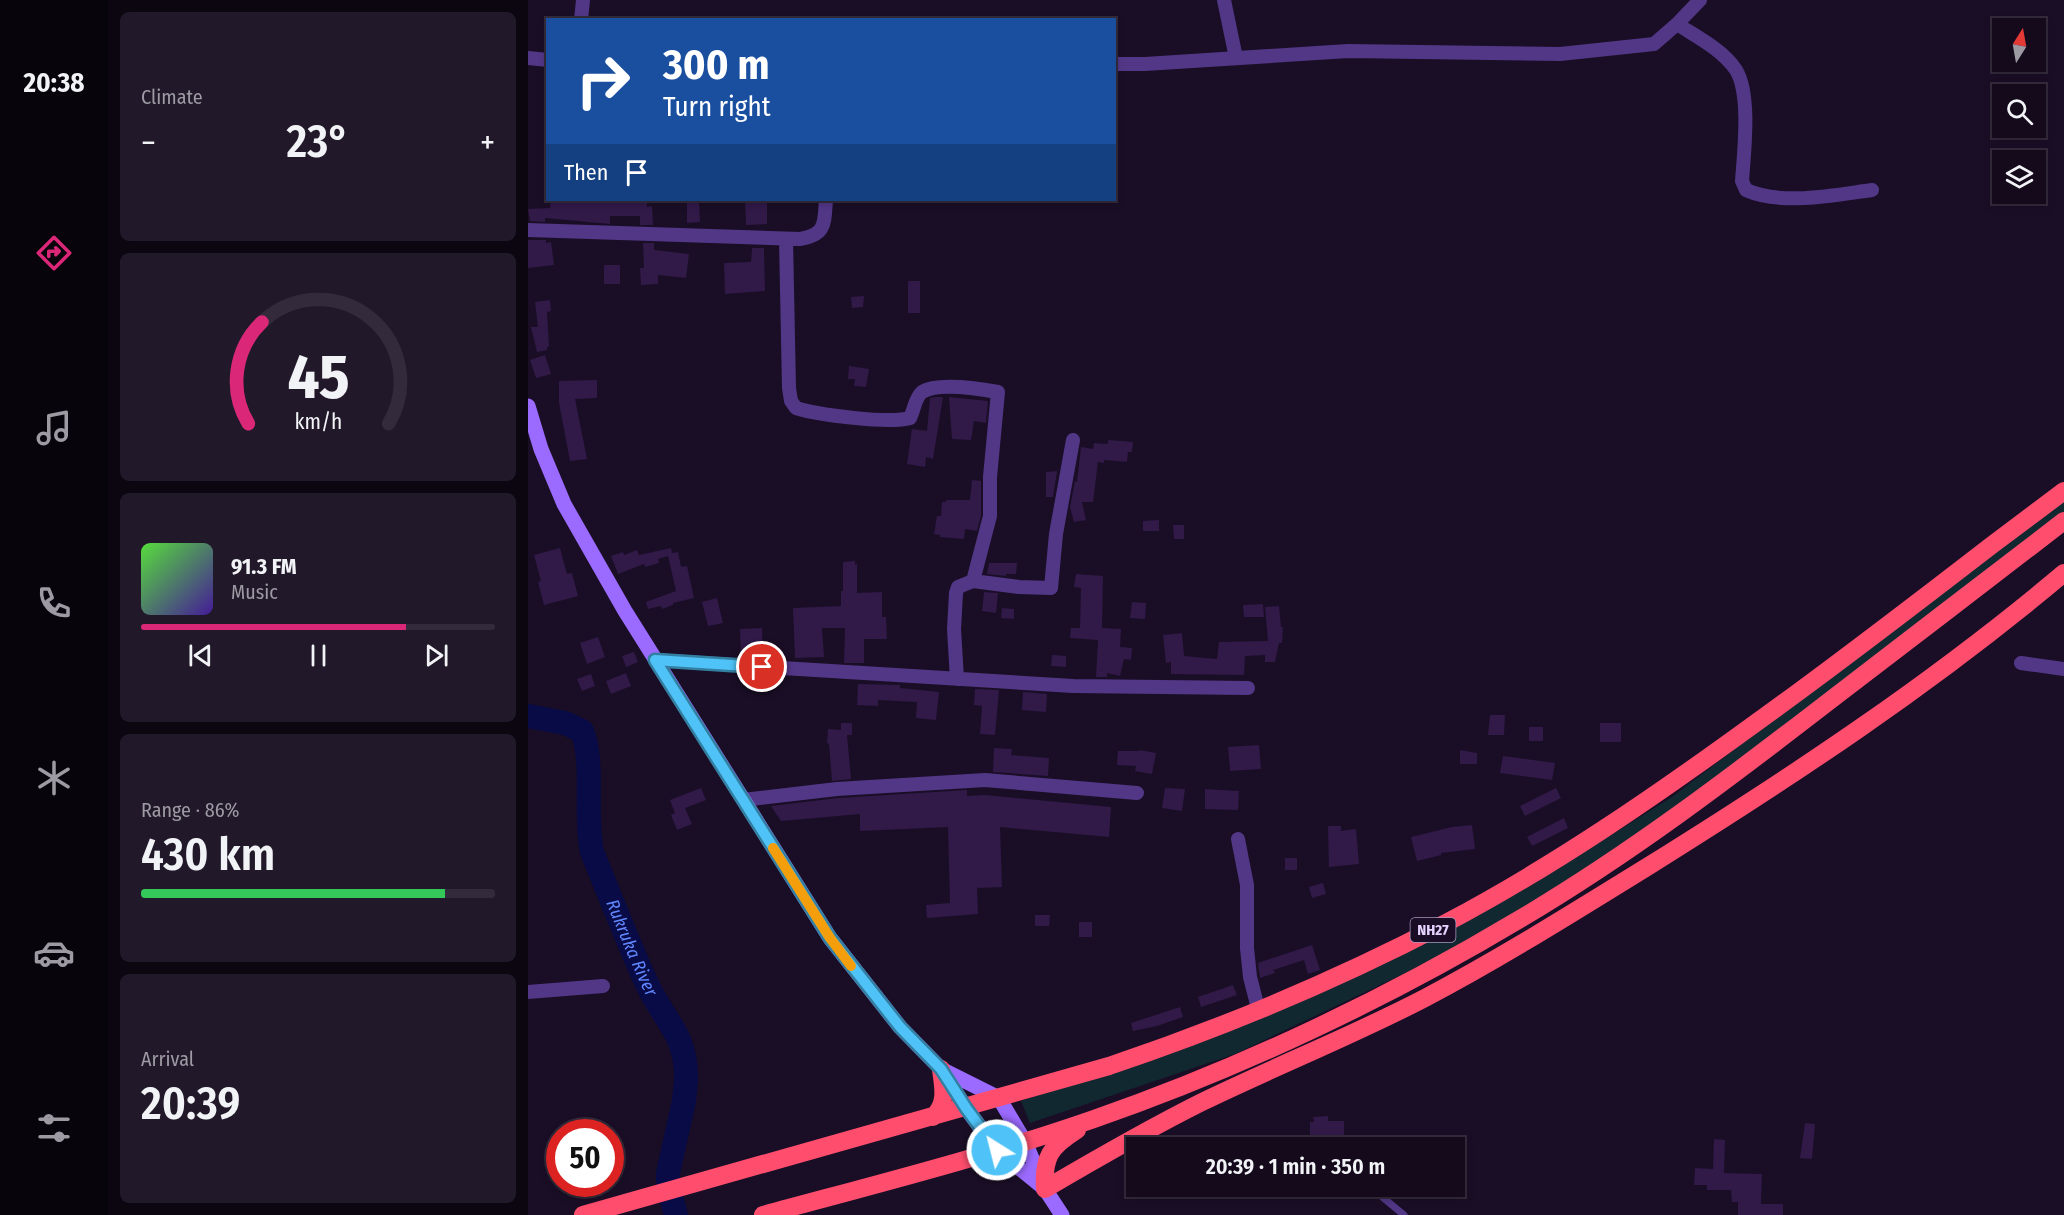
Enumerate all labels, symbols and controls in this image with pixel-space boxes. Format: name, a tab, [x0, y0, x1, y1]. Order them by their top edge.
north arrow	[1992, 18, 2046, 72]
map controls	[1992, 18, 2046, 204]
text: 300 m	[663, 40, 770, 90]
icon: right	[564, 42, 642, 120]
text: 20:38	[24, 67, 84, 99]
button: search	[1992, 84, 2046, 138]
text: Climate	[141, 85, 203, 109]
text: Turn right	[663, 91, 771, 123]
text: 23°	[287, 115, 349, 169]
text: −	[141, 123, 156, 163]
text: +	[480, 123, 495, 163]
button: layers	[1992, 150, 2046, 204]
icon: arrive	[620, 156, 653, 189]
text: Then	[564, 159, 608, 186]
icon: directions	[33, 232, 75, 274]
text: 45	[287, 340, 349, 415]
icon: music	[33, 407, 75, 449]
text: km/h	[294, 409, 342, 435]
text: 91.3 FM	[231, 553, 297, 580]
text: Music	[231, 580, 278, 604]
icon: phone	[33, 582, 75, 624]
icon: previous	[184, 639, 217, 672]
icon: pause	[302, 639, 335, 672]
icon: next	[420, 639, 453, 672]
pin	[736, 641, 787, 692]
icon: arrive	[745, 650, 778, 683]
icon: climate	[33, 757, 75, 799]
text: Range · 86%	[141, 798, 240, 822]
text: 430 km	[141, 828, 275, 882]
water label: Rukruka River	[601, 896, 663, 1001]
road number: NH27	[1410, 918, 1456, 942]
icon: car	[33, 932, 75, 974]
text: Arrival	[141, 1047, 194, 1071]
text: 20:39	[141, 1077, 240, 1131]
icon: filters	[33, 1107, 75, 1149]
position arrow	[965, 1118, 1029, 1182]
speed limit sign: 50	[546, 1119, 624, 1197]
text: 20:39 · 1 min · 350 m	[1206, 1153, 1385, 1180]

